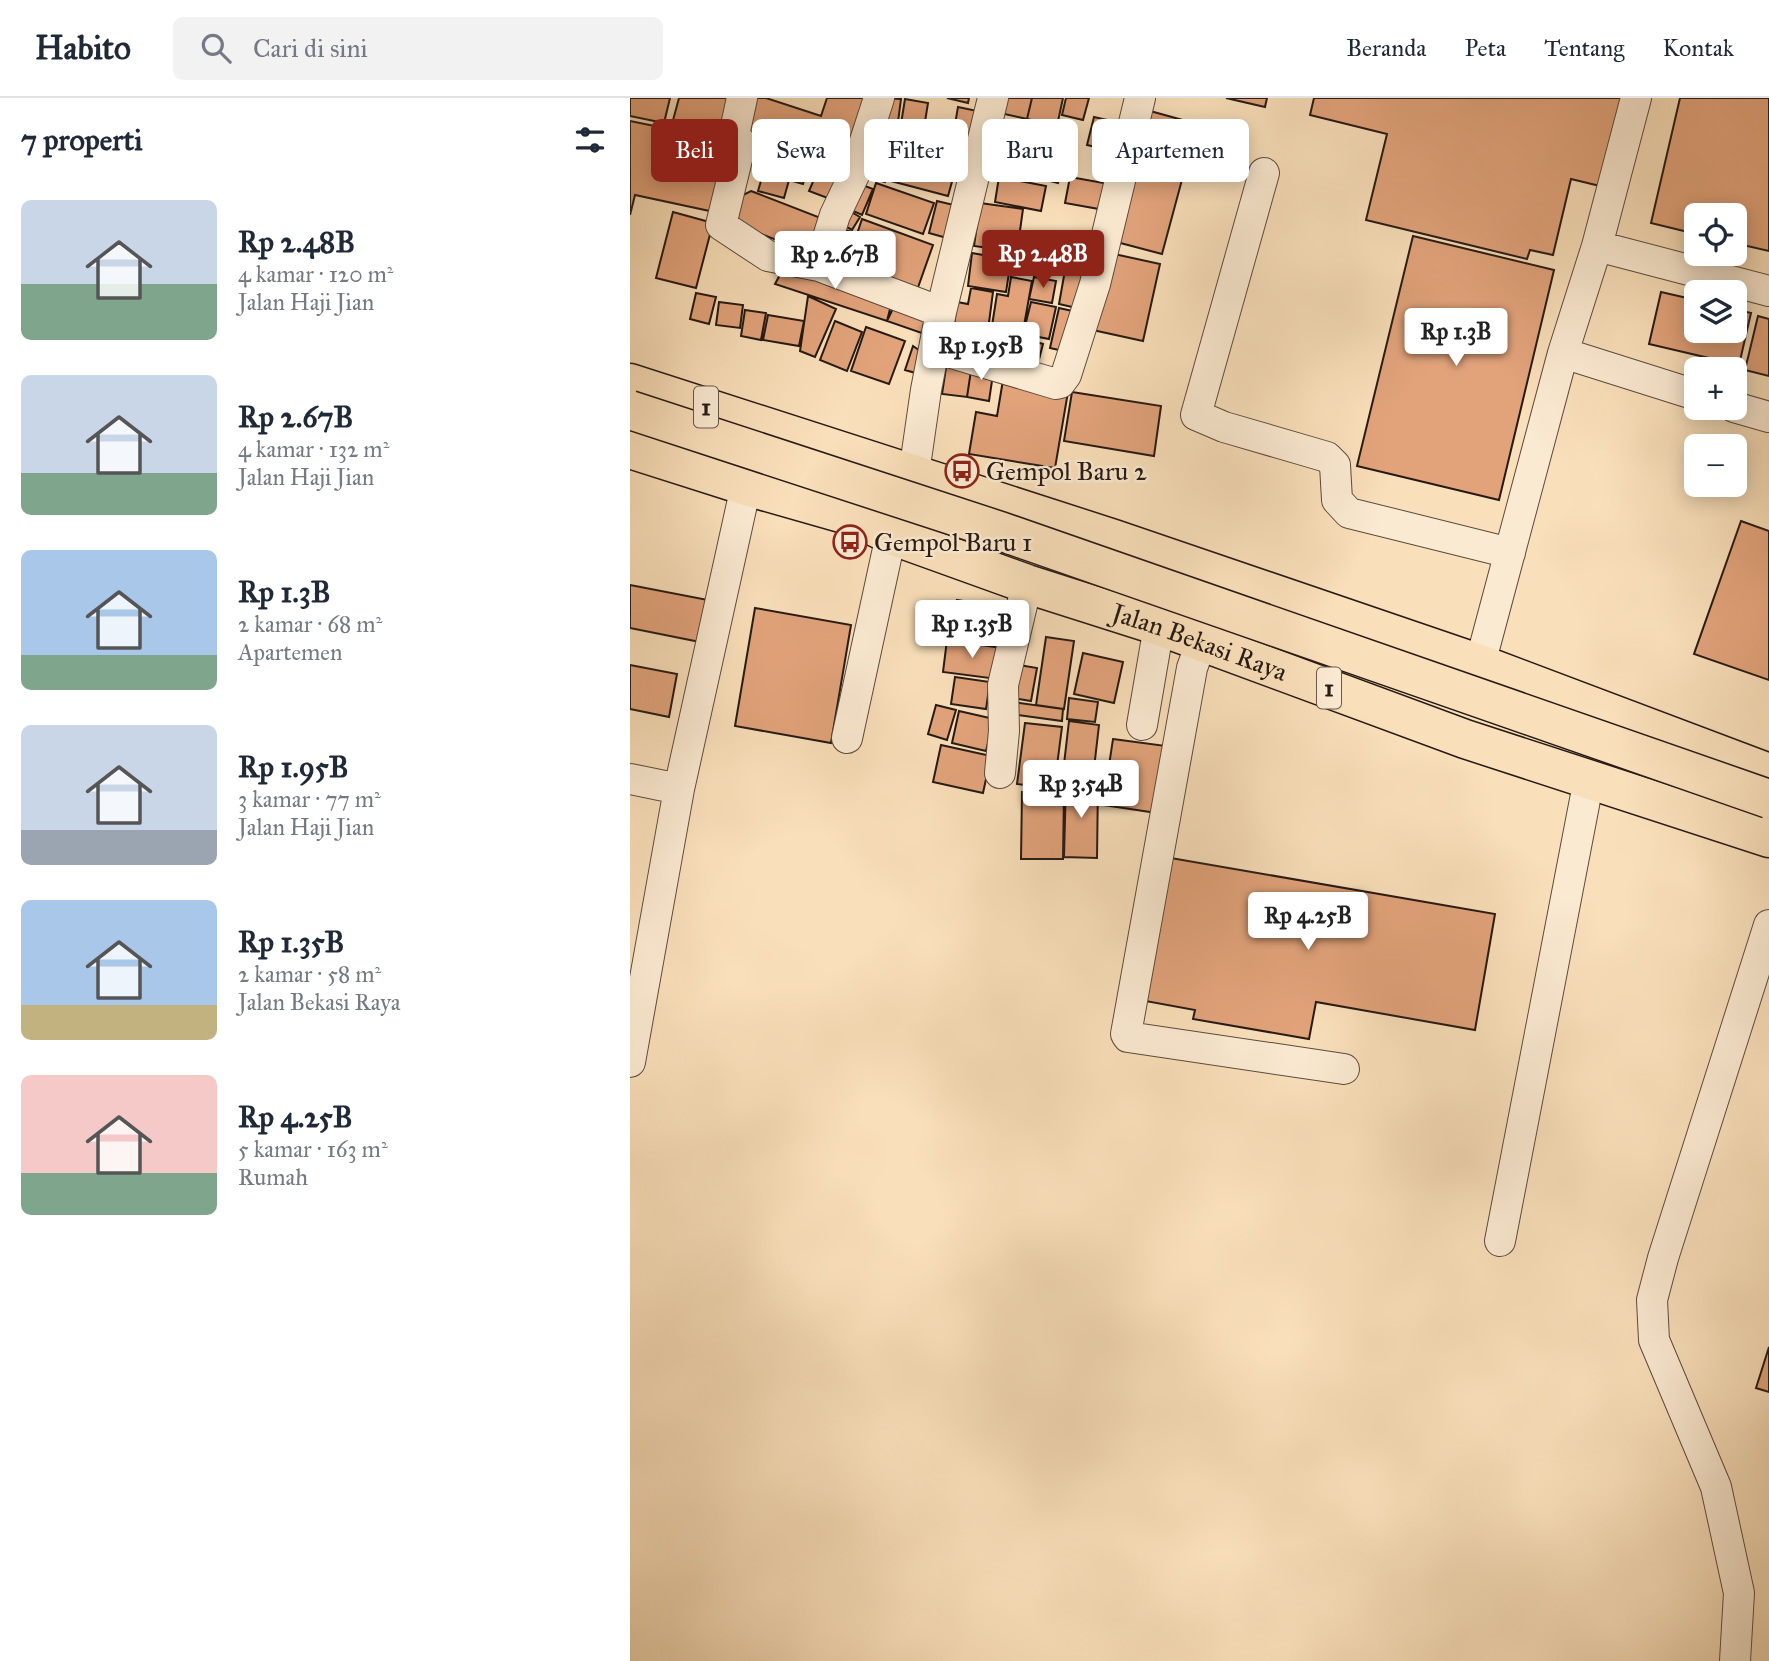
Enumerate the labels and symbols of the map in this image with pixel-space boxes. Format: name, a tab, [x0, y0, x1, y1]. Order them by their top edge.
pin: Rp 2.48B	[971, 230, 1115, 290]
pin: Rp 2.67B	[763, 232, 907, 291]
pin: Rp 1.3B	[1391, 308, 1521, 368]
pin: Rp 1.95B	[909, 322, 1053, 382]
road number: 1	[694, 386, 718, 428]
bus stop icon: Gempol Baru 2	[943, 452, 981, 490]
place label: Gempol Baru 2	[986, 455, 1147, 487]
bus stop icon: Gempol Baru 1	[831, 523, 869, 561]
place label: Gempol Baru 1	[874, 526, 1032, 558]
street label: Jalan Bekasi Raya	[1105, 595, 1292, 688]
pin: Rp 1.35B	[900, 601, 1044, 660]
road number: 1	[1317, 668, 1341, 708]
pin: Rp 3.54B	[1009, 760, 1153, 820]
pin: Rp 4.25B	[1236, 892, 1380, 952]

